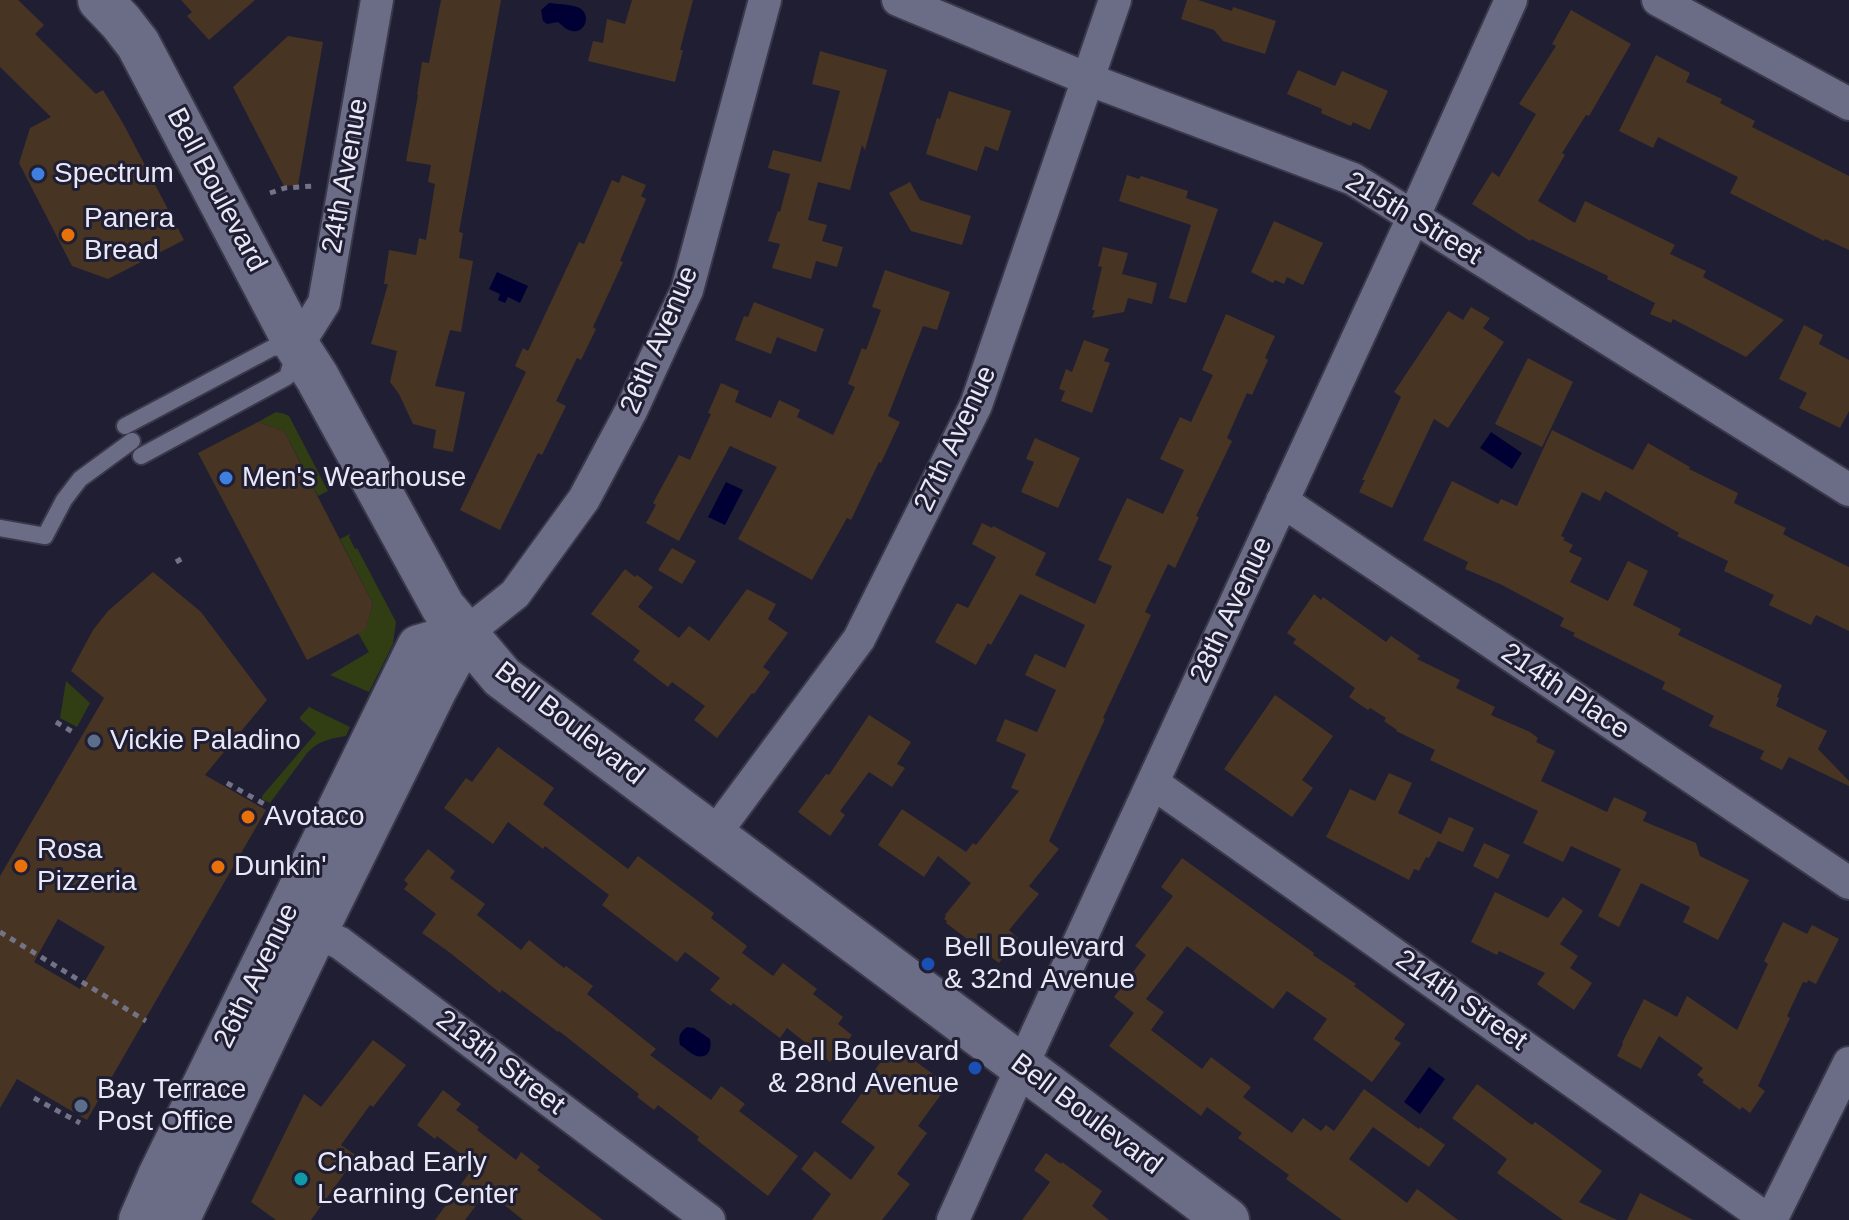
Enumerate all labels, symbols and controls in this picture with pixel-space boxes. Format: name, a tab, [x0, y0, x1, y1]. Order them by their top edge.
street label: 24th Avenue	[316, 96, 376, 256]
street label: Bell Boulevard	[159, 102, 273, 278]
place label: Spectrum	[54, 157, 174, 191]
marker: Spectrum	[29, 165, 47, 183]
street label: 215th Street	[1339, 165, 1487, 273]
place label: Panera Bread	[84, 202, 174, 268]
marker: Panera Bread	[59, 226, 77, 244]
street label: 26th Avenue	[614, 261, 706, 419]
street label: 27th Avenue	[908, 361, 1004, 517]
place label: Men's Wearhouse	[242, 461, 466, 495]
marker: Men's Wearhouse	[217, 469, 235, 487]
street label: 28th Avenue	[1184, 532, 1280, 688]
street label: 214th Place	[1494, 637, 1636, 747]
street label: Bell Boulevard	[488, 655, 650, 793]
place label: Vickie Paladino	[110, 724, 301, 758]
marker: Vickie Paladino	[85, 732, 103, 750]
place label: Avotaco	[264, 800, 365, 834]
marker: Avotaco	[239, 808, 257, 826]
place label: Rosa Pizzeria	[37, 833, 137, 899]
place label: Dunkin'	[234, 850, 327, 884]
marker: Rosa Pizzeria	[12, 857, 30, 875]
marker: Dunkin'	[209, 858, 227, 876]
street label: 26th Avenue	[208, 898, 306, 1054]
place label: Bell Boulevard & 32nd Avenue	[944, 931, 1135, 997]
street label: 214th Street	[1389, 943, 1533, 1059]
marker: Bell Boulevard & 32nd Avenue	[919, 955, 937, 973]
street label: 213th Street	[429, 1004, 571, 1122]
place label: Bell Boulevard & 28nd Avenue	[768, 1035, 959, 1101]
street label: Bell Boulevard	[1004, 1047, 1168, 1183]
marker: Bell Boulevard & 28nd Avenue	[966, 1059, 984, 1077]
place label: Bay Terrace Post Office	[97, 1073, 246, 1139]
marker: Bay Terrace Post Office	[72, 1097, 90, 1115]
place label: Chabad Early Learning Center	[317, 1146, 518, 1212]
marker: Chabad Early Learning Center	[292, 1170, 310, 1188]

